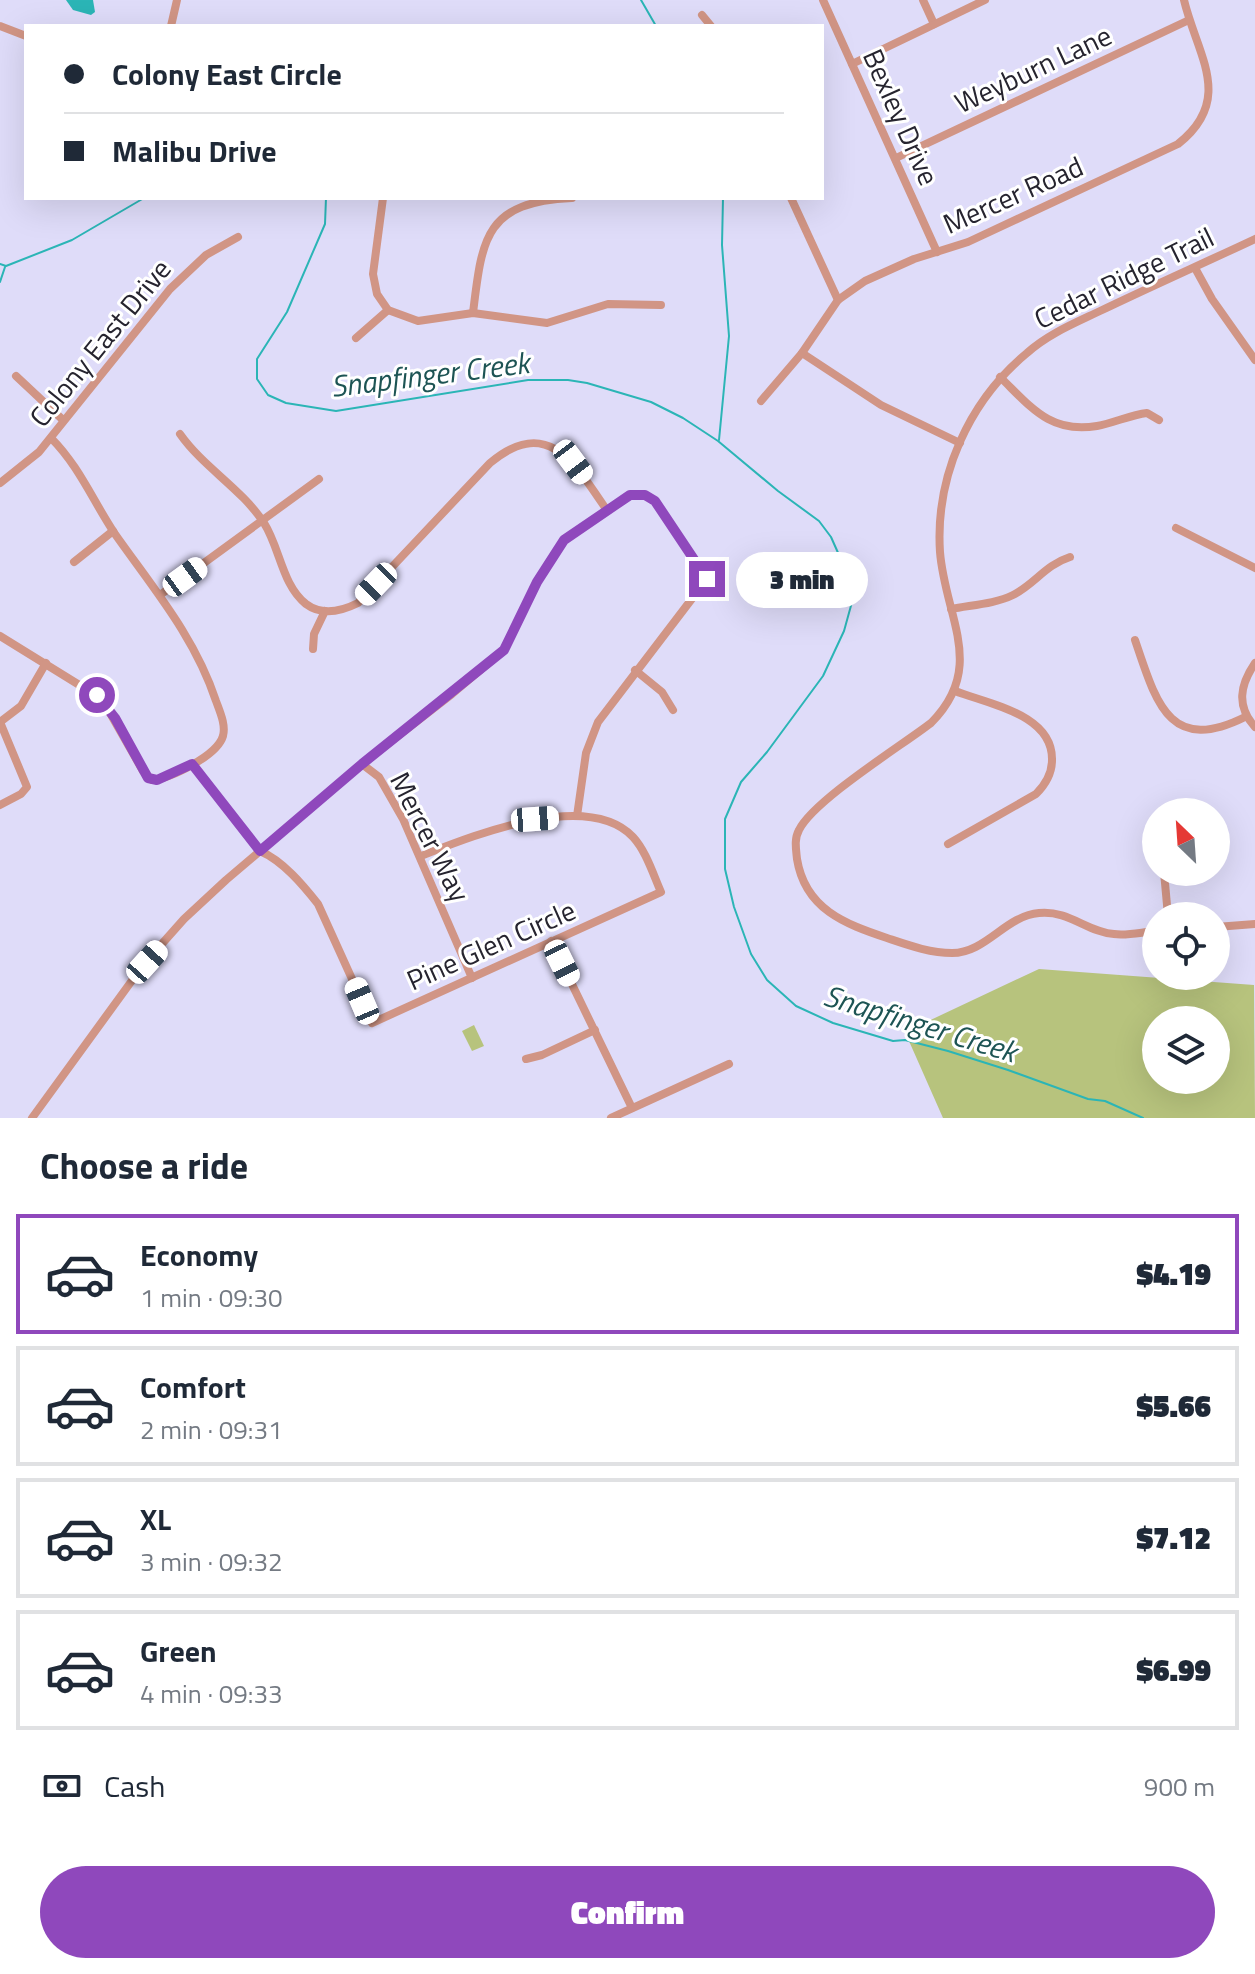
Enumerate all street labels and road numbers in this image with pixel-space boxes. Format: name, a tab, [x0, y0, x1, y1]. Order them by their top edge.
street label: Weyburn Lane	[947, 13, 1118, 124]
street label: Bexley Drive	[852, 42, 951, 192]
street label: Mercer Road	[936, 144, 1090, 245]
street label: Cedar Ridge Trail	[1027, 215, 1221, 340]
street label: Colony East Drive	[18, 249, 181, 436]
street label: Mercer Way	[379, 764, 482, 909]
street label: Pine Glen Circle	[400, 888, 582, 1001]

